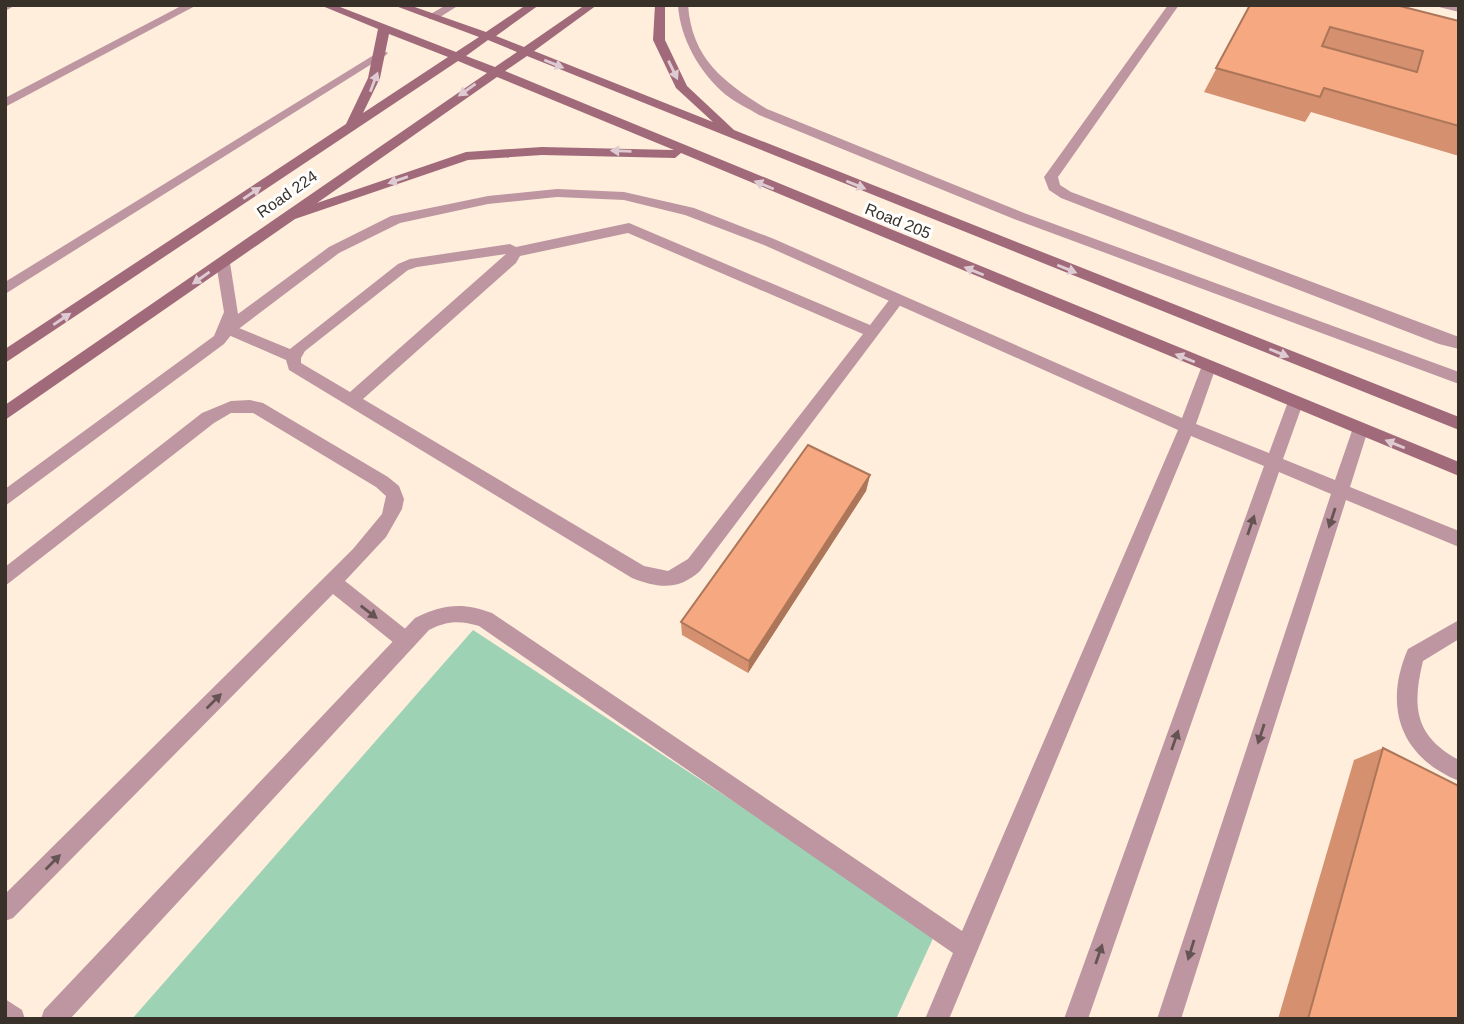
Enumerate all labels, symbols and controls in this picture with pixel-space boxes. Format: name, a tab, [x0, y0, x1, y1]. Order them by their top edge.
one-way arrow	[543, 59, 564, 70]
one-way arrow	[668, 60, 679, 80]
one-way arrow	[369, 72, 380, 93]
one-way arrow	[458, 83, 476, 97]
one-way arrow	[610, 146, 632, 157]
street label: Road 224	[254, 167, 320, 221]
one-way arrow	[387, 175, 408, 186]
one-way arrow	[754, 179, 774, 191]
one-way arrow	[845, 180, 866, 191]
one-way arrow	[242, 187, 261, 200]
street label: Road 205	[863, 200, 933, 242]
one-way arrow	[1057, 264, 1078, 275]
one-way arrow	[964, 266, 985, 277]
one-way arrow	[192, 271, 210, 285]
one-way arrow	[53, 312, 71, 326]
one-way arrow	[1269, 347, 1290, 358]
one-way arrow	[1175, 352, 1195, 364]
one-way arrow	[1385, 438, 1406, 449]
one-way arrow	[1326, 507, 1336, 528]
one-way arrow	[1246, 515, 1257, 536]
one-way arrow	[360, 604, 378, 619]
one-way arrow	[206, 692, 223, 709]
one-way arrow	[1255, 724, 1265, 745]
one-way arrow	[1170, 729, 1181, 750]
one-way arrow	[45, 853, 62, 870]
one-way arrow	[1185, 940, 1195, 961]
one-way arrow	[1094, 944, 1105, 965]

